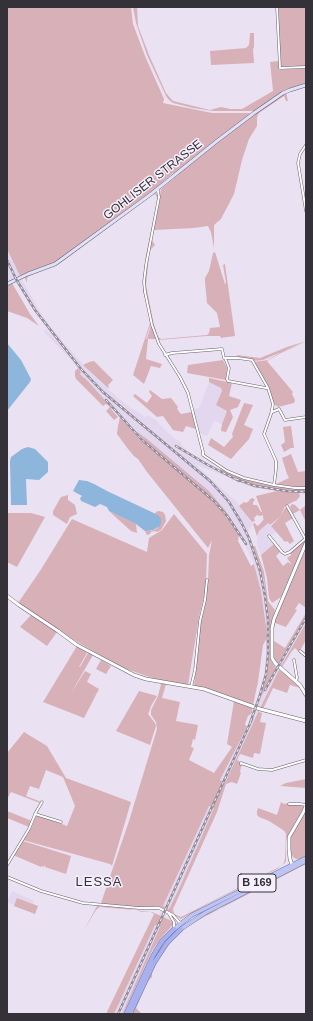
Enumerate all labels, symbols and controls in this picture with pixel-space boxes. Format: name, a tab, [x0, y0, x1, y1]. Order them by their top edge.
street label: GOHLISER STRASSE	[101, 137, 205, 223]
district label: LESSA	[76, 874, 122, 890]
road number: B 169	[238, 874, 276, 892]

